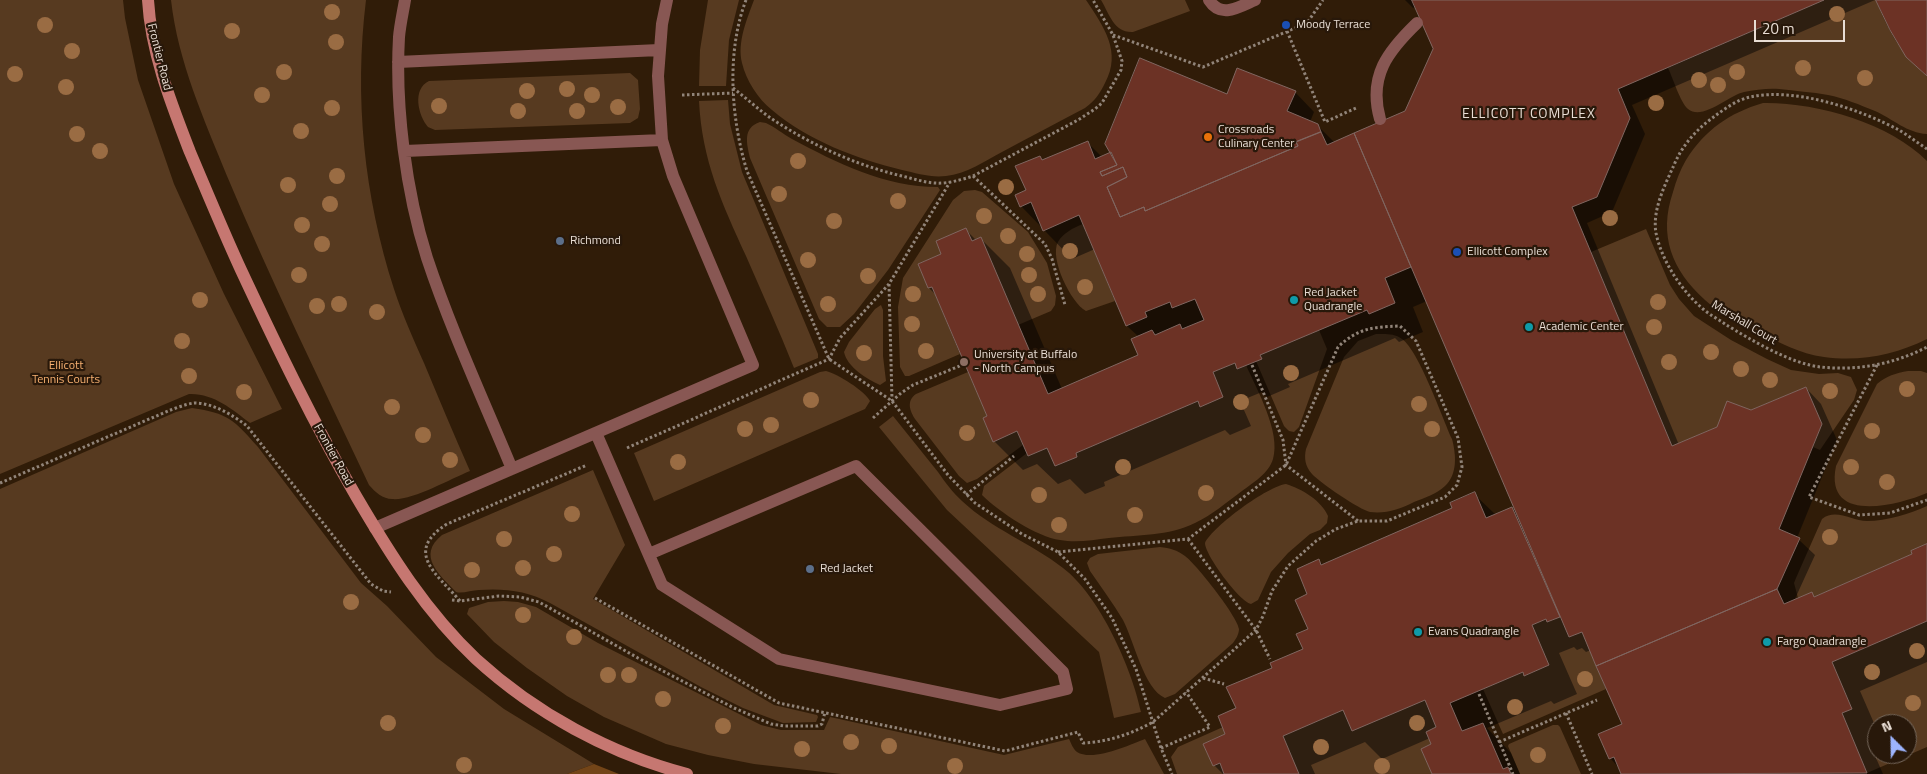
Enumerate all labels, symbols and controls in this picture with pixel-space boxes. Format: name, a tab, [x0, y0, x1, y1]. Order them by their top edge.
scale bar	[1757, 10, 1848, 42]
text: 20 m	[1762, 17, 1795, 40]
place label: Moody Terrace	[1296, 18, 1370, 32]
marker: Moody Terrace	[1280, 19, 1292, 31]
street label: Frontier Road	[144, 22, 174, 92]
district label: ELLICOTT COMPLEX	[1460, 107, 1598, 123]
place label: Crossroads Culinary Center	[1218, 123, 1295, 151]
marker: Crossroads Culinary Center	[1202, 131, 1214, 143]
place label: Richmond	[570, 234, 621, 248]
marker: Richmond	[554, 235, 566, 247]
place label: Ellicott Complex	[1467, 245, 1548, 259]
marker: Ellicott Complex	[1451, 246, 1463, 258]
place label: Red Jacket Quadrangle	[1304, 286, 1362, 314]
marker: Red Jacket Quadrangle	[1288, 294, 1300, 306]
street label: Marshall Court	[1709, 298, 1779, 348]
place label: Academic Center	[1539, 320, 1624, 334]
marker: Academic Center	[1523, 321, 1535, 333]
place label: University at Buffalo - North Campus	[974, 348, 1077, 376]
marker: University at Buffalo - North Campus	[958, 356, 970, 368]
park label: Ellicott Tennis Courts	[32, 359, 100, 387]
street label: Frontier Road	[310, 422, 356, 488]
place label: Red Jacket	[820, 562, 873, 576]
marker: Red Jacket	[804, 563, 816, 575]
place label: Evans Quadrangle	[1428, 625, 1519, 639]
marker: Evans Quadrangle	[1412, 626, 1424, 638]
place label: Fargo Quadrangle	[1777, 635, 1866, 649]
marker: Fargo Quadrangle	[1761, 636, 1773, 648]
north arrow	[1867, 714, 1917, 764]
text: N	[1878, 714, 1895, 737]

